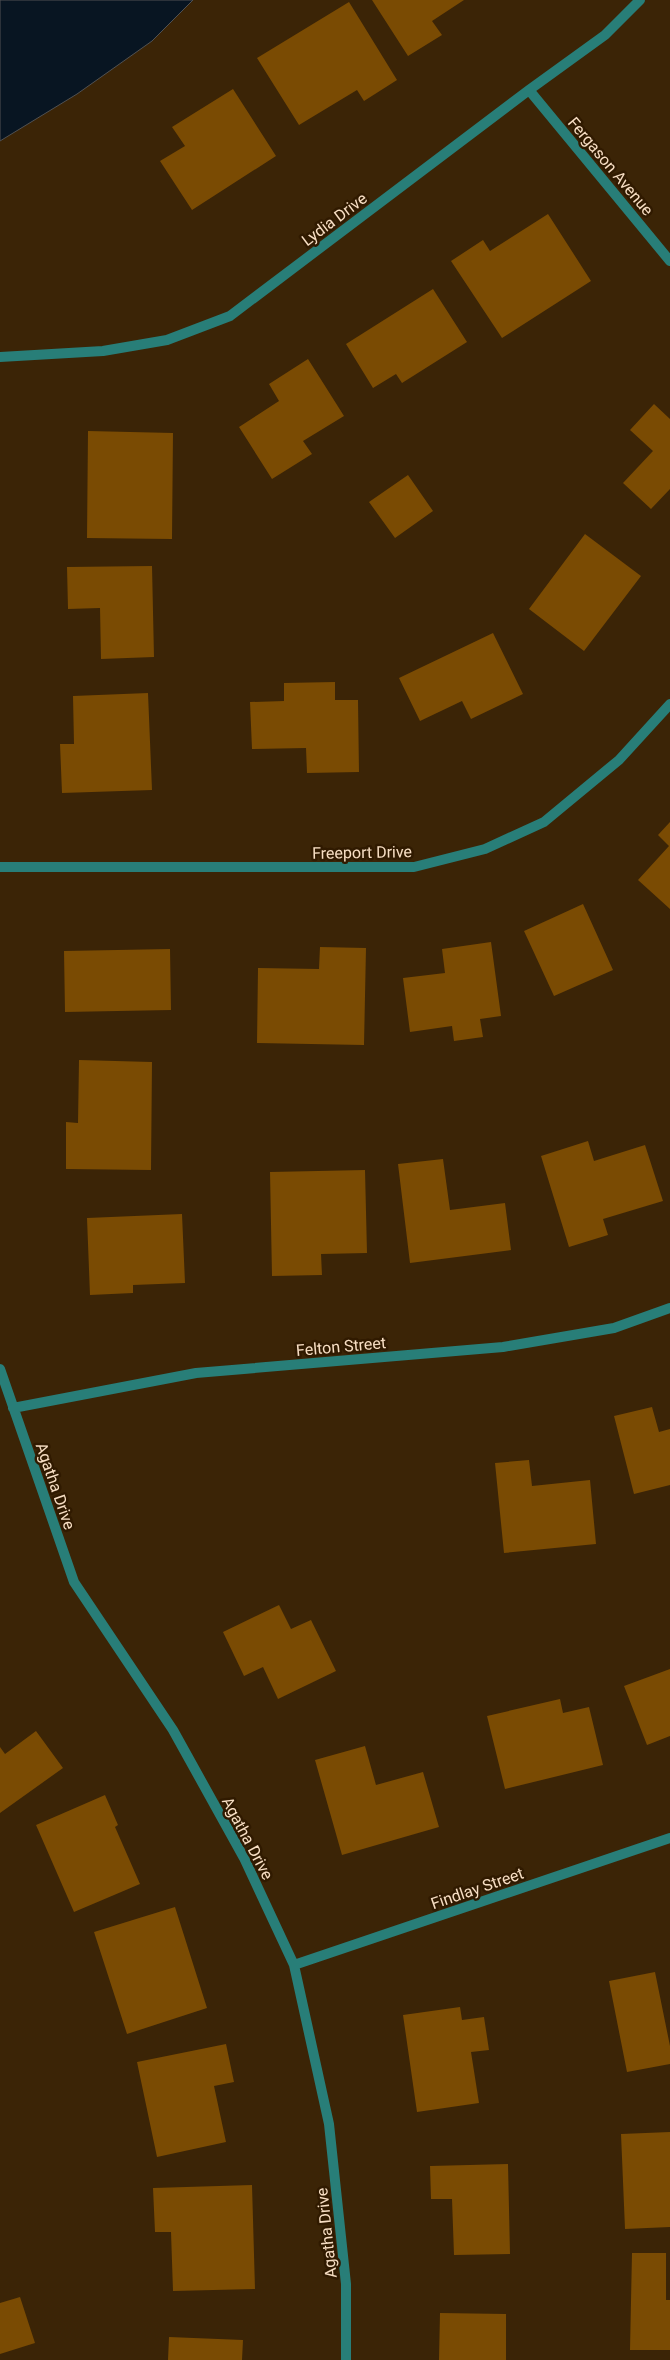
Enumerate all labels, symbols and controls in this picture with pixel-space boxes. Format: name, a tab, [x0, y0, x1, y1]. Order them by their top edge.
street label: Fergason Avenue	[564, 113, 657, 219]
street label: Lydia Drive	[298, 189, 371, 250]
street label: Freeport Drive	[312, 842, 412, 863]
street label: Felton Street	[295, 1333, 387, 1360]
street label: Agatha Drive	[32, 1440, 79, 1532]
street label: Agatha Drive	[218, 1794, 277, 1883]
street label: Findlay Street	[428, 1864, 526, 1913]
street label: Agatha Drive	[312, 2187, 341, 2279]

